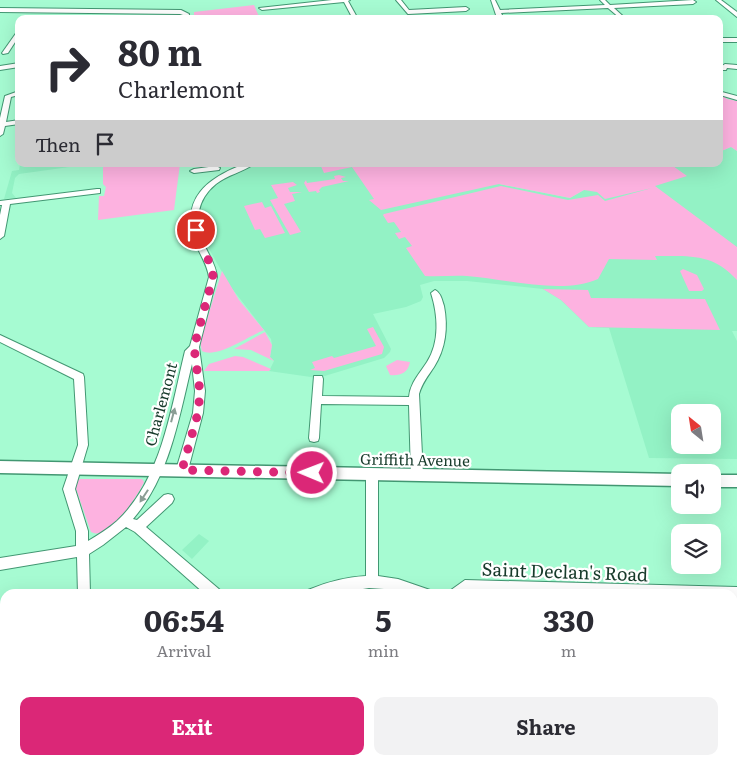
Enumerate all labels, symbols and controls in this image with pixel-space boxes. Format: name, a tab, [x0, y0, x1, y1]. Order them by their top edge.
text: 80 m	[118, 25, 202, 77]
icon: right	[35, 35, 100, 100]
text: Charlemont	[118, 72, 244, 105]
text: Then	[35, 130, 81, 158]
icon: arrive	[91, 130, 119, 158]
pin	[175, 209, 217, 251]
icon: arrive	[182, 216, 210, 244]
street label: Charlemont	[138, 359, 182, 449]
north arrow	[671, 404, 721, 454]
map controls	[671, 404, 721, 574]
one-way arrow	[170, 407, 178, 422]
position arrow	[285, 446, 337, 498]
street label: Griffith Avenue	[360, 447, 470, 471]
button: sound	[671, 464, 721, 514]
one-way arrow	[139, 489, 148, 503]
button: layers	[671, 524, 721, 574]
street label: Saint Declan's Road	[481, 555, 649, 587]
text: 06:54	[144, 597, 224, 641]
text: 5	[375, 597, 392, 641]
text: 330	[543, 597, 594, 641]
text: Arrival	[157, 638, 211, 662]
text: min	[368, 638, 399, 662]
text: m	[561, 638, 576, 662]
button: Exit	[20, 697, 364, 755]
button: Share	[374, 697, 718, 755]

